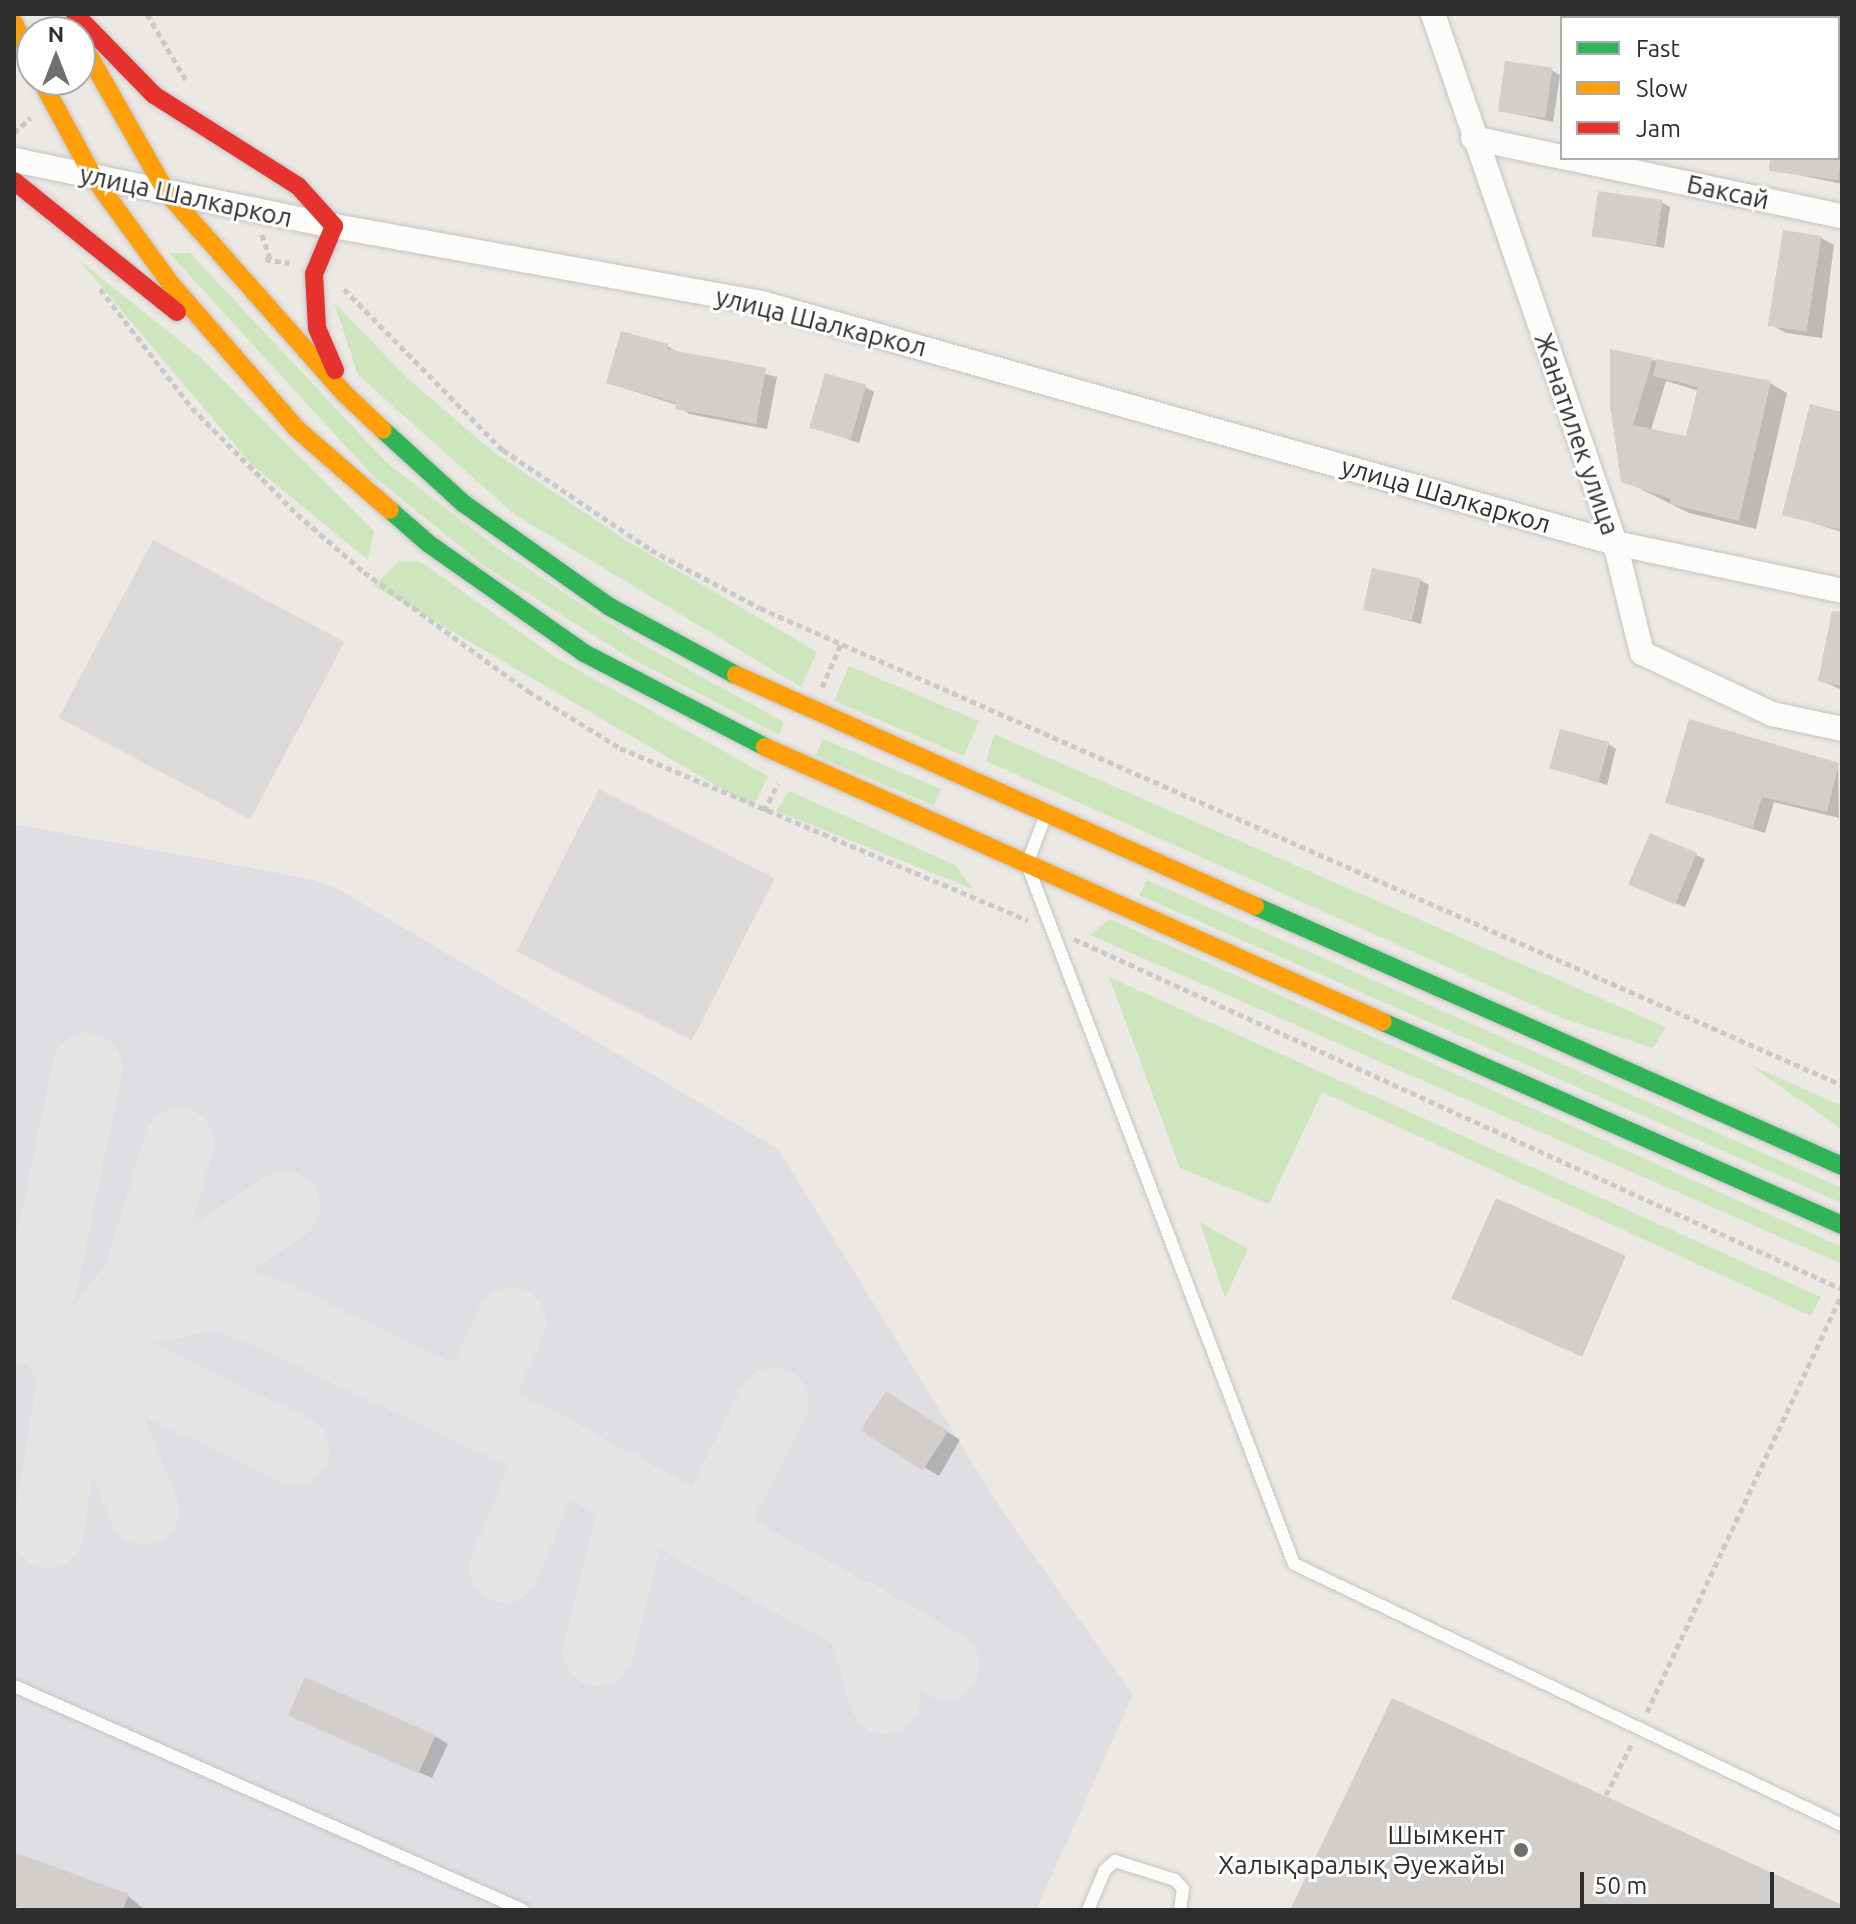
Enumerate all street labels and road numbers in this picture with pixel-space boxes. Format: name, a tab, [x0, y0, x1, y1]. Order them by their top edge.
street label: улица Шалкаркол	[77, 158, 295, 234]
street label: Баксай	[1684, 168, 1772, 216]
street label: улица Шалкаркол	[712, 281, 930, 363]
street label: Жанатилек улица	[1528, 329, 1626, 539]
street label: улица Шалкаркол	[1338, 450, 1554, 540]

